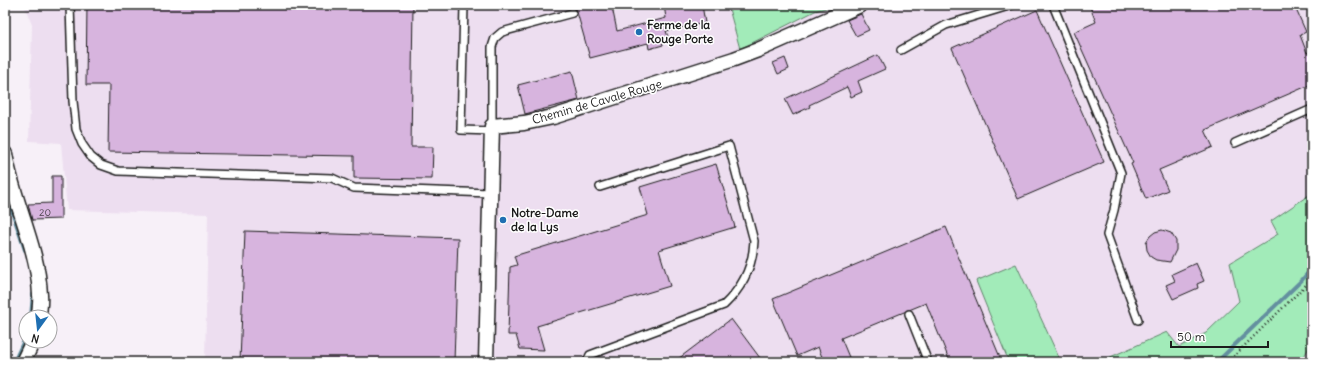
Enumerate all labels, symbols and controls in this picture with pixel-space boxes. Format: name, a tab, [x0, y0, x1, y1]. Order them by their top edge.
place label: Ferme de la Rouge Porte	[647, 17, 714, 47]
marker: Ferme de la Rouge Porte	[634, 27, 644, 37]
street label: Chemin de Cavale Rouge	[530, 76, 663, 127]
place label: Notre-Dame de la Lys	[511, 205, 579, 235]
house number: 20	[39, 206, 51, 219]
marker: Notre-Dame de la Lys	[498, 215, 508, 225]
north arrow	[18, 309, 58, 349]
scale bar	[1171, 323, 1268, 349]
text: 50 m	[1177, 329, 1206, 344]
text: N	[30, 331, 41, 346]

